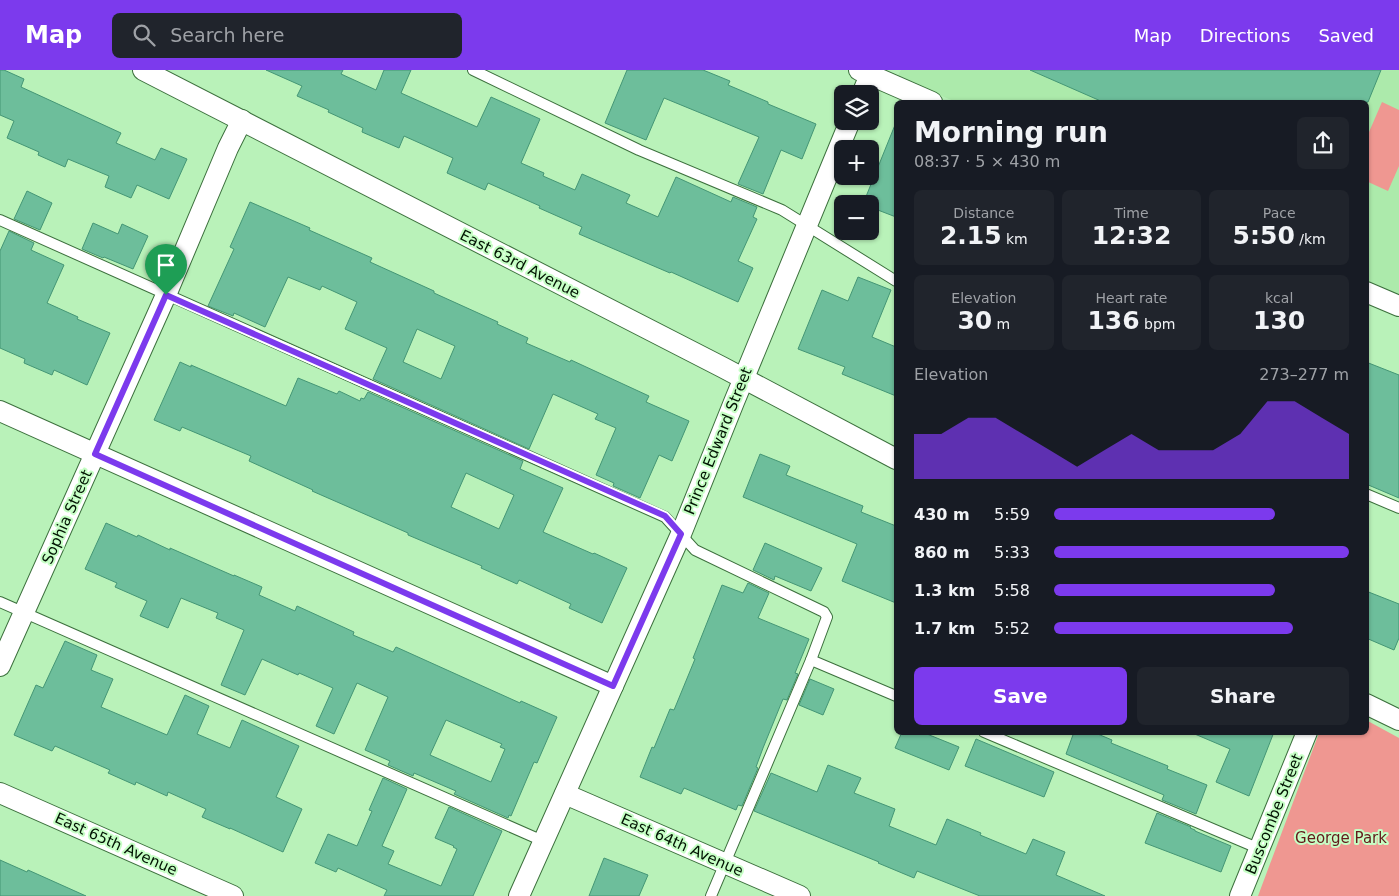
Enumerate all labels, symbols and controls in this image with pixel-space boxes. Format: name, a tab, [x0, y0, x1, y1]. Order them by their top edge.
search box	[112, 13, 462, 58]
text: Map	[25, 21, 82, 49]
icon: search	[130, 21, 158, 49]
text: Search here	[170, 24, 284, 46]
text: Map	[1134, 25, 1172, 46]
text: Directions	[1200, 25, 1290, 46]
text: Saved	[1318, 25, 1374, 46]
map controls	[834, 85, 879, 240]
button: layers	[834, 85, 879, 130]
text: Morning run	[914, 116, 1108, 149]
button: share	[1297, 117, 1349, 169]
button: +	[834, 140, 879, 185]
text: 08:37 · 5 × 430 m	[914, 152, 1060, 171]
button: −	[834, 195, 879, 240]
text: Distance	[953, 205, 1014, 221]
text: Time	[1114, 205, 1149, 221]
text: Pace	[1263, 205, 1296, 221]
text: 2.15	[940, 221, 1002, 250]
text: 12:32	[1092, 221, 1171, 250]
text: 5:50	[1233, 221, 1295, 250]
street label: East 63rd Avenue	[457, 226, 583, 302]
text: km	[1002, 231, 1028, 247]
text: /km	[1295, 231, 1326, 247]
pin	[145, 244, 187, 295]
icon: arrive	[152, 251, 180, 279]
text: Elevation	[951, 290, 1016, 306]
text: Heart rate	[1096, 290, 1167, 306]
text: kcal	[1265, 290, 1293, 306]
text: 30	[957, 306, 992, 335]
text: 136	[1087, 306, 1140, 335]
text: 130	[1253, 306, 1305, 335]
text: m	[992, 316, 1010, 332]
text: bpm	[1140, 316, 1176, 332]
street label: Prince Edward Street	[680, 365, 756, 517]
text: Elevation	[914, 365, 988, 384]
text: 273–277 m	[1259, 365, 1349, 384]
street label: Sophia Street	[38, 467, 96, 567]
text: 430 m	[914, 505, 970, 524]
text: 5:59	[994, 505, 1030, 524]
text: 860 m	[914, 543, 970, 562]
text: 5:33	[994, 543, 1030, 562]
text: 1.3 km	[914, 581, 975, 600]
text: 5:58	[994, 581, 1030, 600]
text: 1.7 km	[914, 619, 975, 638]
text: 5:52	[994, 619, 1030, 638]
button: Save	[914, 667, 1127, 725]
button: Share	[1137, 667, 1349, 725]
street label: Buscombe Street	[1242, 751, 1307, 877]
street label: East 65th Avenue	[52, 809, 180, 879]
street label: East 64th Avenue	[618, 810, 746, 880]
park label: George Park	[1295, 829, 1387, 847]

